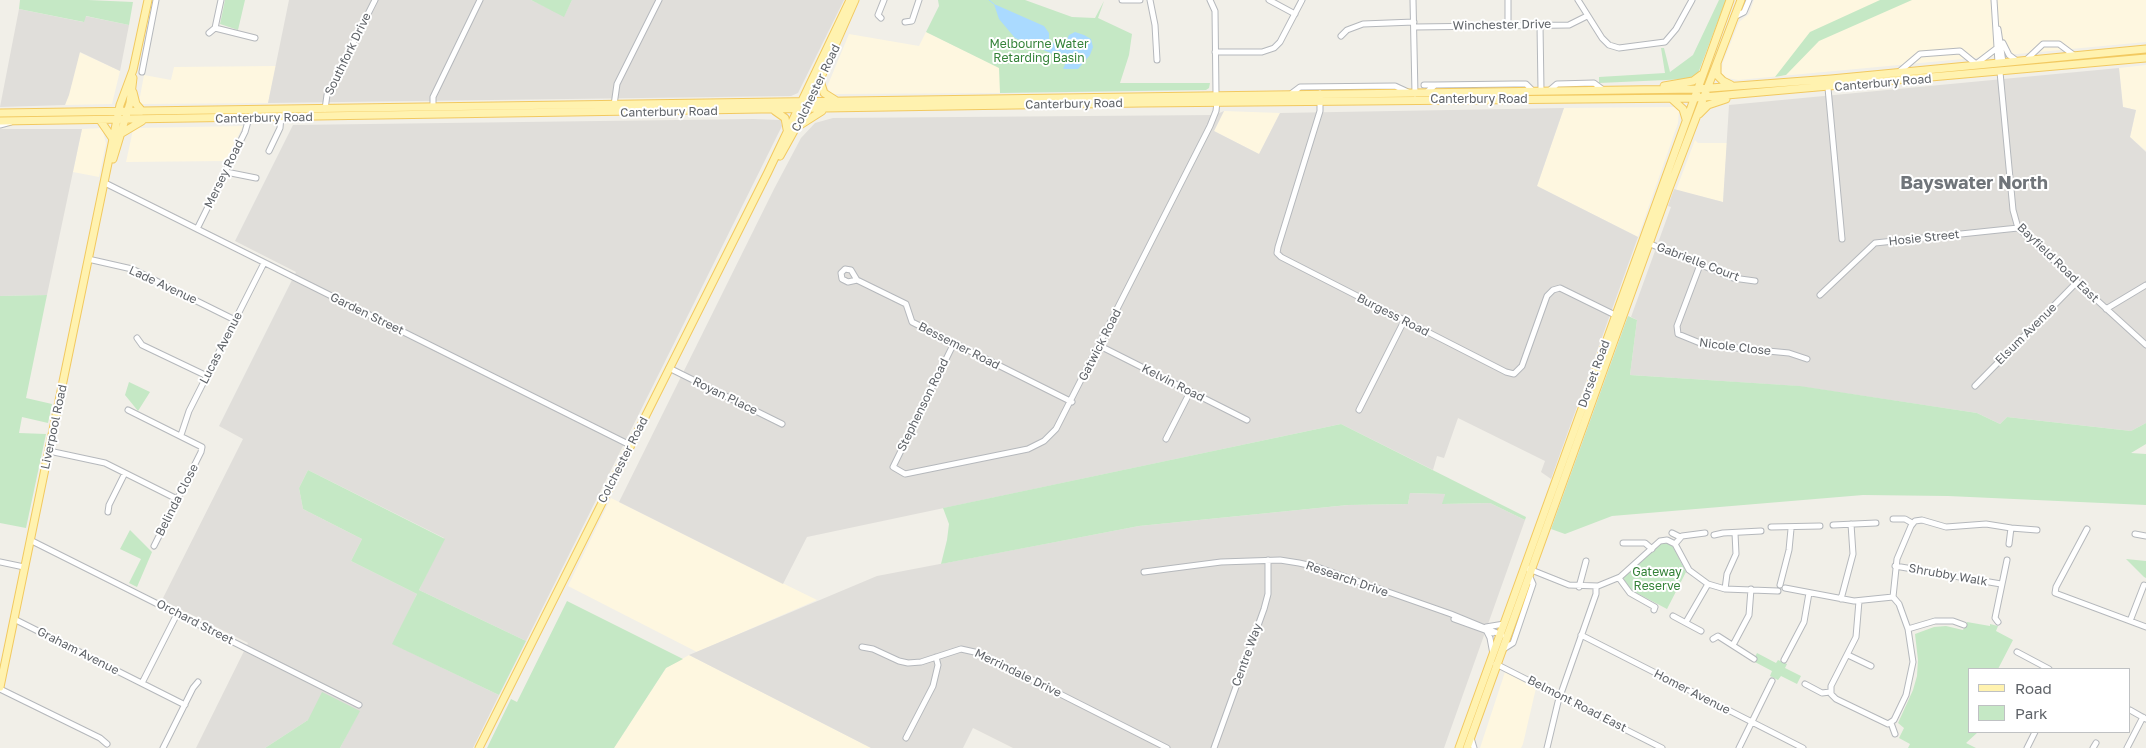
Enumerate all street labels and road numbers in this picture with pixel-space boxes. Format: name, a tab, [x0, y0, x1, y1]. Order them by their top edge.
street label: Southfork Drive	[322, 10, 374, 98]
street label: Winchester Drive	[1453, 17, 1551, 33]
street label: Colchester Road	[789, 42, 843, 134]
street label: Canterbury Road	[1834, 72, 1932, 94]
street label: Canterbury Road	[1430, 92, 1528, 106]
street label: Canterbury Road	[1025, 96, 1123, 112]
street label: Canterbury Road	[620, 104, 718, 120]
street label: Canterbury Road	[215, 110, 313, 126]
street label: Mersey Road	[201, 138, 247, 210]
street label: Bayfield Road East	[2014, 220, 2102, 306]
street label: Hosie Street	[1888, 227, 1960, 249]
street label: Gabrielle Court	[1655, 240, 1741, 284]
street label: Lade Avenue	[127, 263, 199, 307]
street label: Garden Street	[328, 290, 406, 338]
street label: Burgess Road	[1354, 291, 1432, 339]
street label: Elsum Avenue	[1992, 300, 2060, 368]
street label: Gatwick Road	[1076, 307, 1124, 383]
street label: Lucas Avenue	[197, 310, 245, 386]
street label: Bessemer Road	[916, 319, 1002, 373]
street label: Nicole Close	[1698, 335, 1772, 359]
street label: Dorset Road	[1575, 338, 1613, 410]
street label: Stephenson Road	[894, 356, 952, 454]
street label: Kelvin Road	[1139, 361, 1207, 405]
street label: Royan Place	[690, 374, 760, 418]
street label: Liverpool Road	[38, 383, 70, 471]
street label: Colchester Road	[595, 414, 651, 506]
street label: Belinda Close	[153, 462, 201, 538]
street label: Research Drive	[1304, 558, 1390, 600]
street label: Shrubby Walk	[1908, 561, 1988, 589]
street label: Orchard Street	[154, 596, 236, 648]
street label: Centre Way	[1229, 622, 1265, 688]
street label: Graham Avenue	[35, 624, 121, 678]
street label: Merrindale Drive	[972, 646, 1064, 700]
street label: Homer Avenue	[1651, 667, 1733, 717]
street label: Belmont Road East	[1525, 673, 1629, 735]

